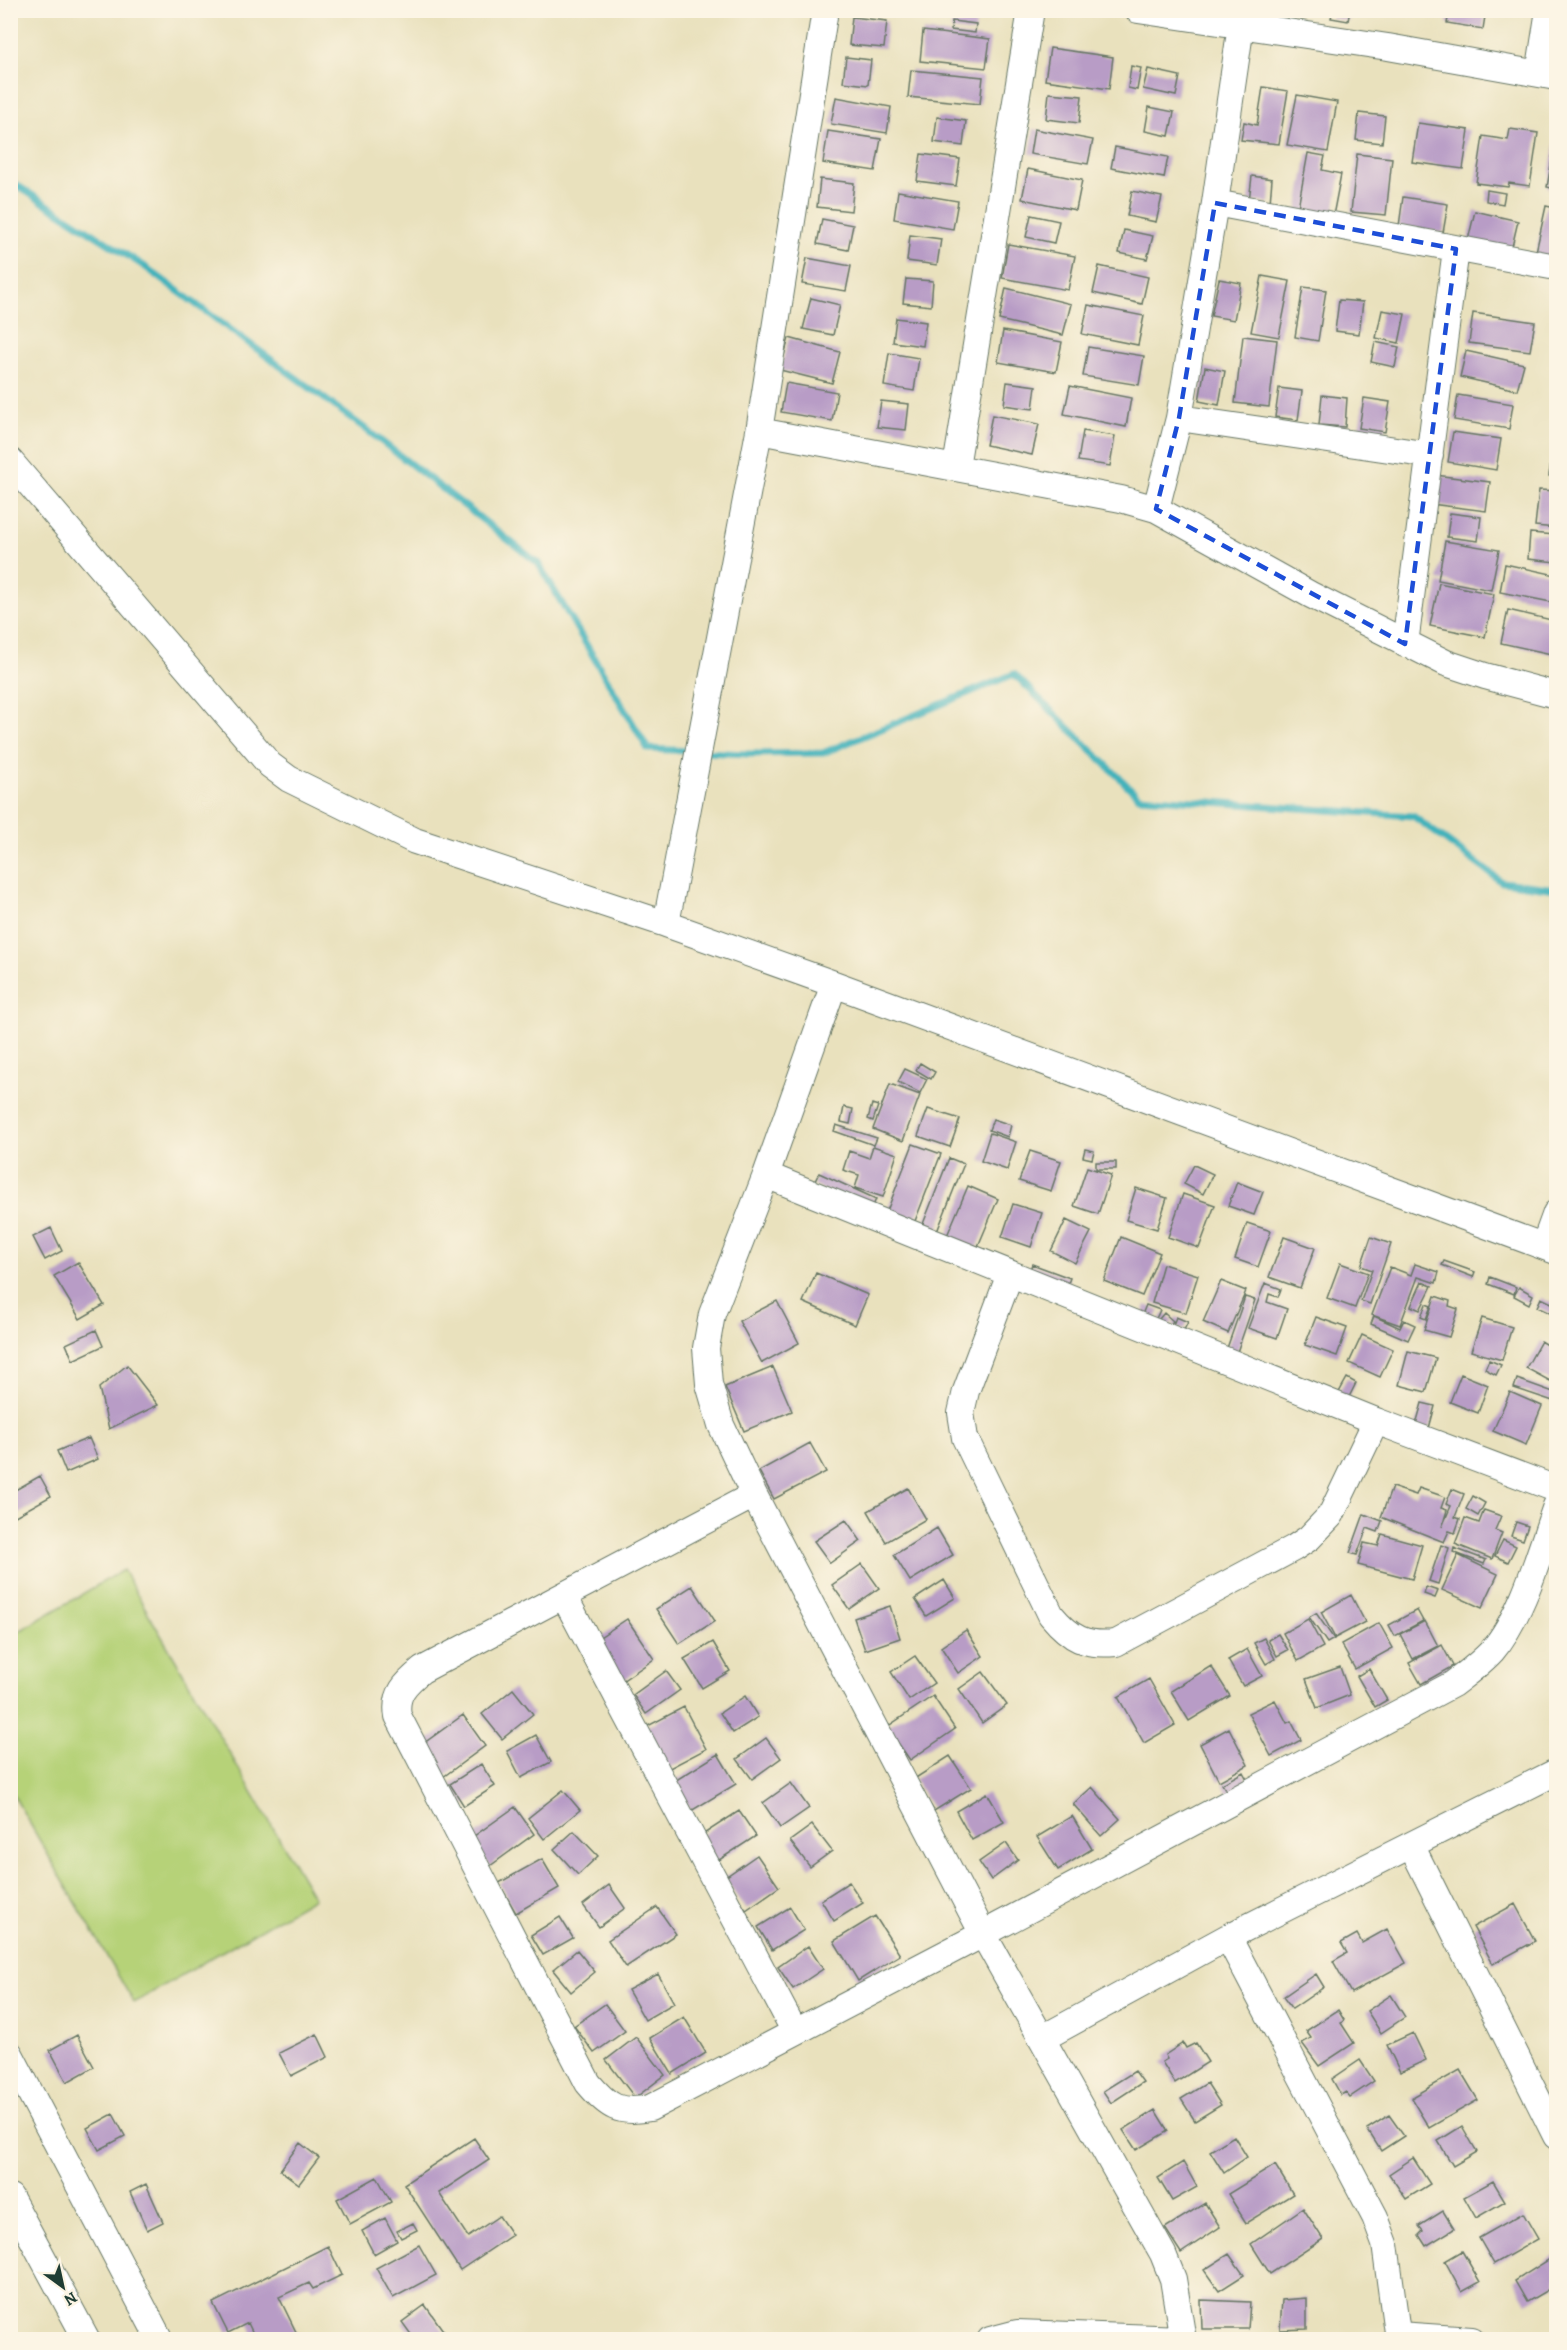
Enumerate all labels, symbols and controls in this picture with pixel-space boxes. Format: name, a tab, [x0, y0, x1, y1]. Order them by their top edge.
north arrow	[33, 2257, 93, 2317]
text: N	[59, 2286, 82, 2311]

